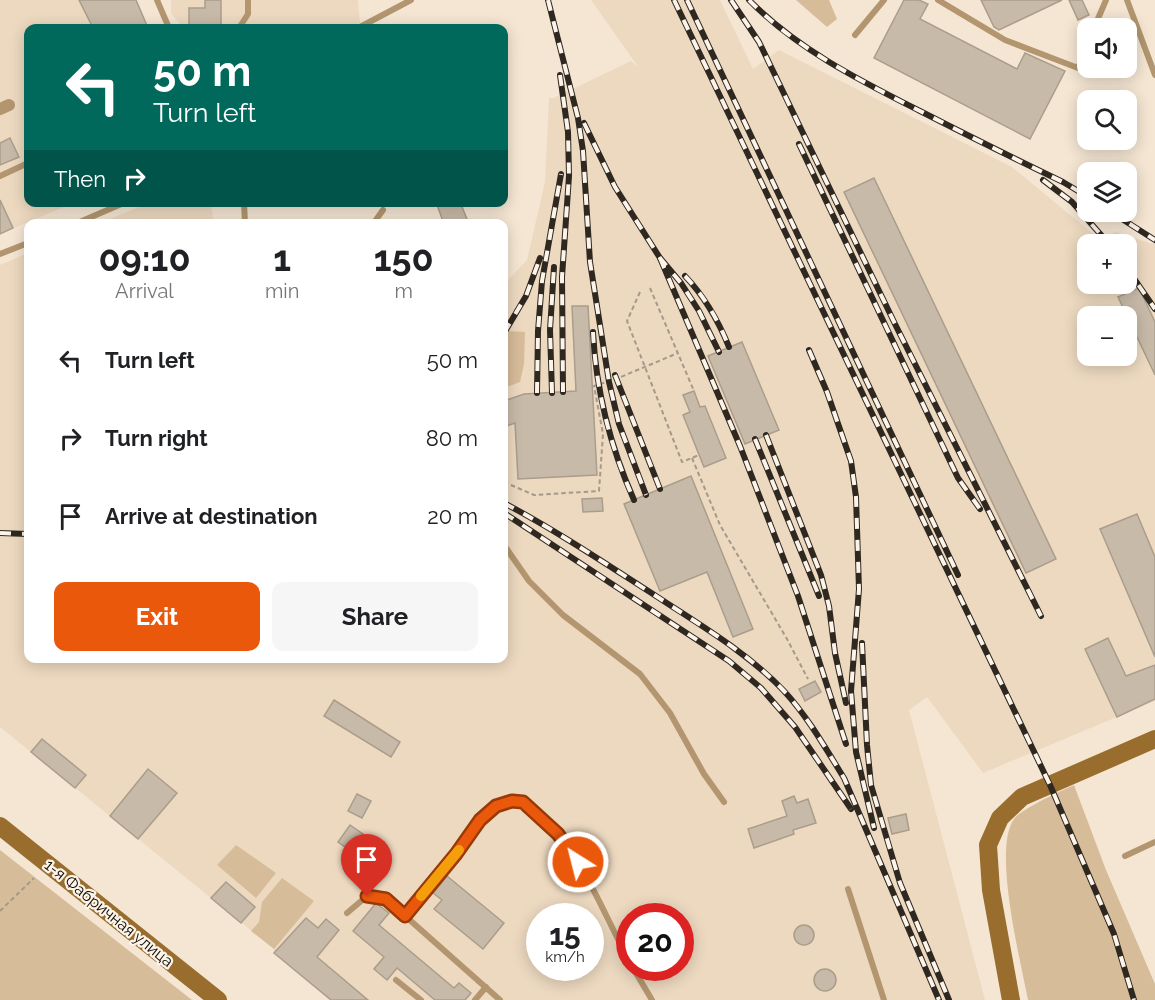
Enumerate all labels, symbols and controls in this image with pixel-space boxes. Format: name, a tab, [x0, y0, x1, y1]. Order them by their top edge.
map controls	[1077, 18, 1137, 366]
button: sound	[1077, 18, 1137, 78]
text: 50 m	[153, 47, 251, 96]
icon: left	[54, 48, 132, 126]
button: search	[1077, 90, 1137, 150]
text: Turn left	[153, 97, 256, 128]
icon: right	[118, 162, 151, 195]
button: layers	[1077, 162, 1137, 222]
text: Then	[54, 166, 106, 192]
button: +	[1077, 234, 1137, 294]
text: 09:10	[98, 237, 191, 279]
text: 1	[273, 237, 291, 279]
text: 150	[374, 237, 434, 279]
text: Arrival	[115, 279, 174, 303]
text: min	[265, 279, 299, 303]
text: m	[394, 279, 413, 303]
button: −	[1077, 306, 1137, 366]
icon: left	[54, 344, 87, 377]
text: Turn left	[105, 347, 195, 373]
text: 50 m	[427, 347, 478, 373]
icon: right	[54, 422, 87, 455]
text: Turn right	[105, 425, 208, 451]
text: 80 m	[426, 425, 478, 451]
icon: arrive	[54, 500, 87, 533]
text: Arrive at destination	[105, 503, 318, 529]
text: 20 m	[427, 503, 478, 529]
button: Exit	[54, 582, 260, 651]
button: Share	[272, 582, 478, 651]
position arrow	[546, 830, 610, 894]
pin	[341, 834, 392, 896]
icon: arrive	[350, 843, 383, 876]
street label: 1-я Фабричная улица	[41, 855, 177, 971]
speed limit sign: 20	[616, 903, 694, 981]
text: 15	[549, 917, 581, 952]
text: km/h	[545, 948, 585, 966]

